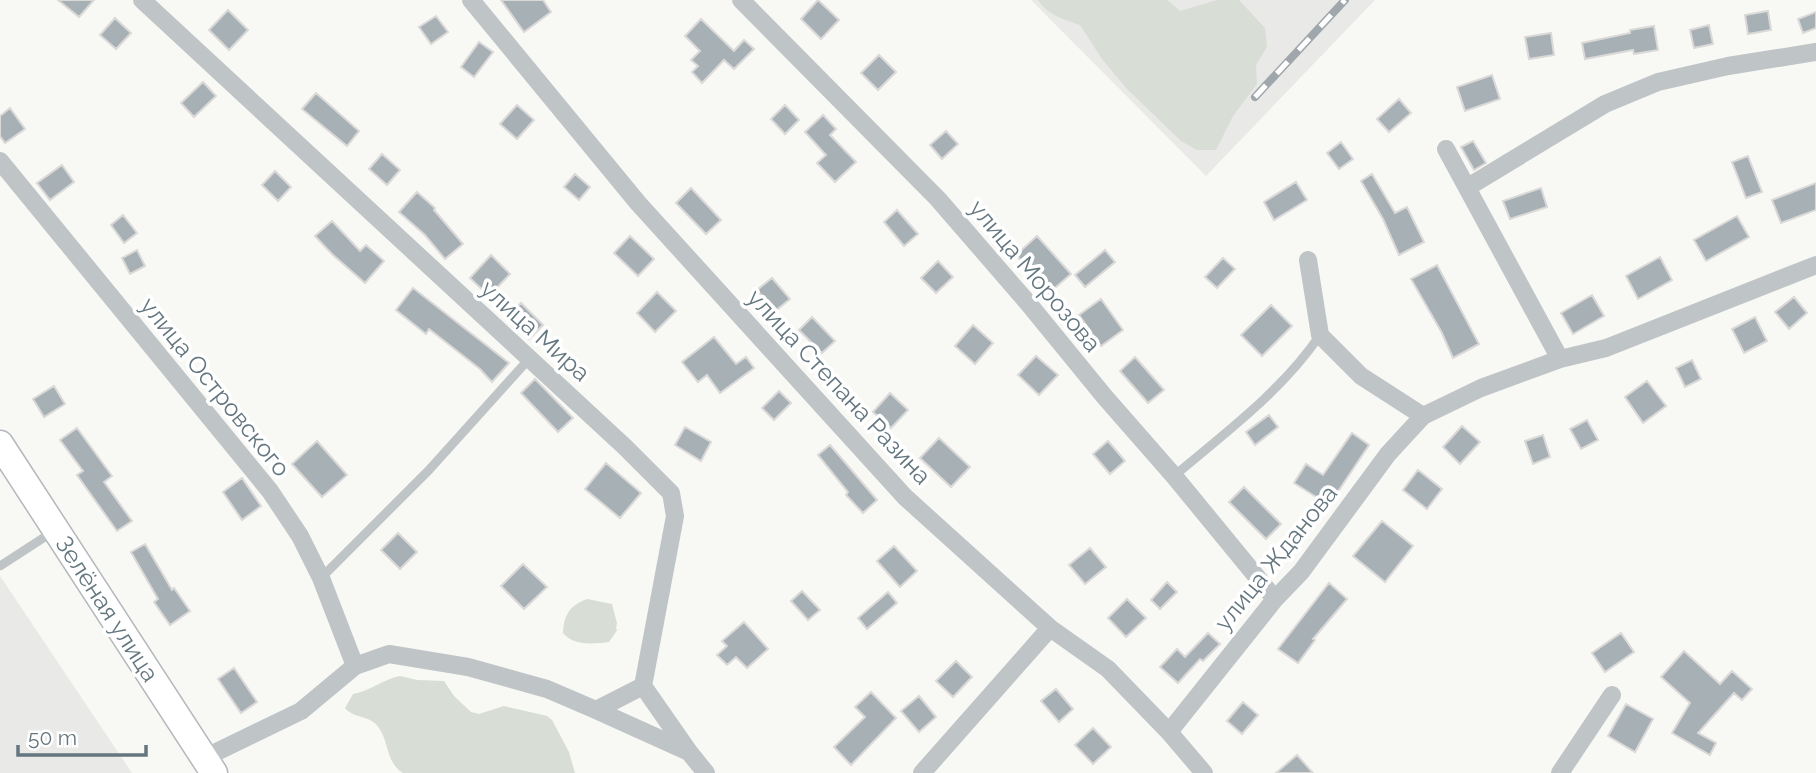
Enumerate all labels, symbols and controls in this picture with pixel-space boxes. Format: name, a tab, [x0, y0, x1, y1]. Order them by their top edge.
street label: улица Морозова	[963, 194, 1107, 358]
street label: улица Мира	[475, 274, 596, 387]
street label: улица Степана Разина	[741, 283, 937, 490]
street label: улица Островского	[134, 291, 296, 482]
street label: улица Жданова	[1208, 479, 1343, 636]
street label: Зелёная улица	[50, 530, 165, 687]
scale bar	[18, 714, 145, 758]
text: 50 m	[28, 725, 77, 750]

